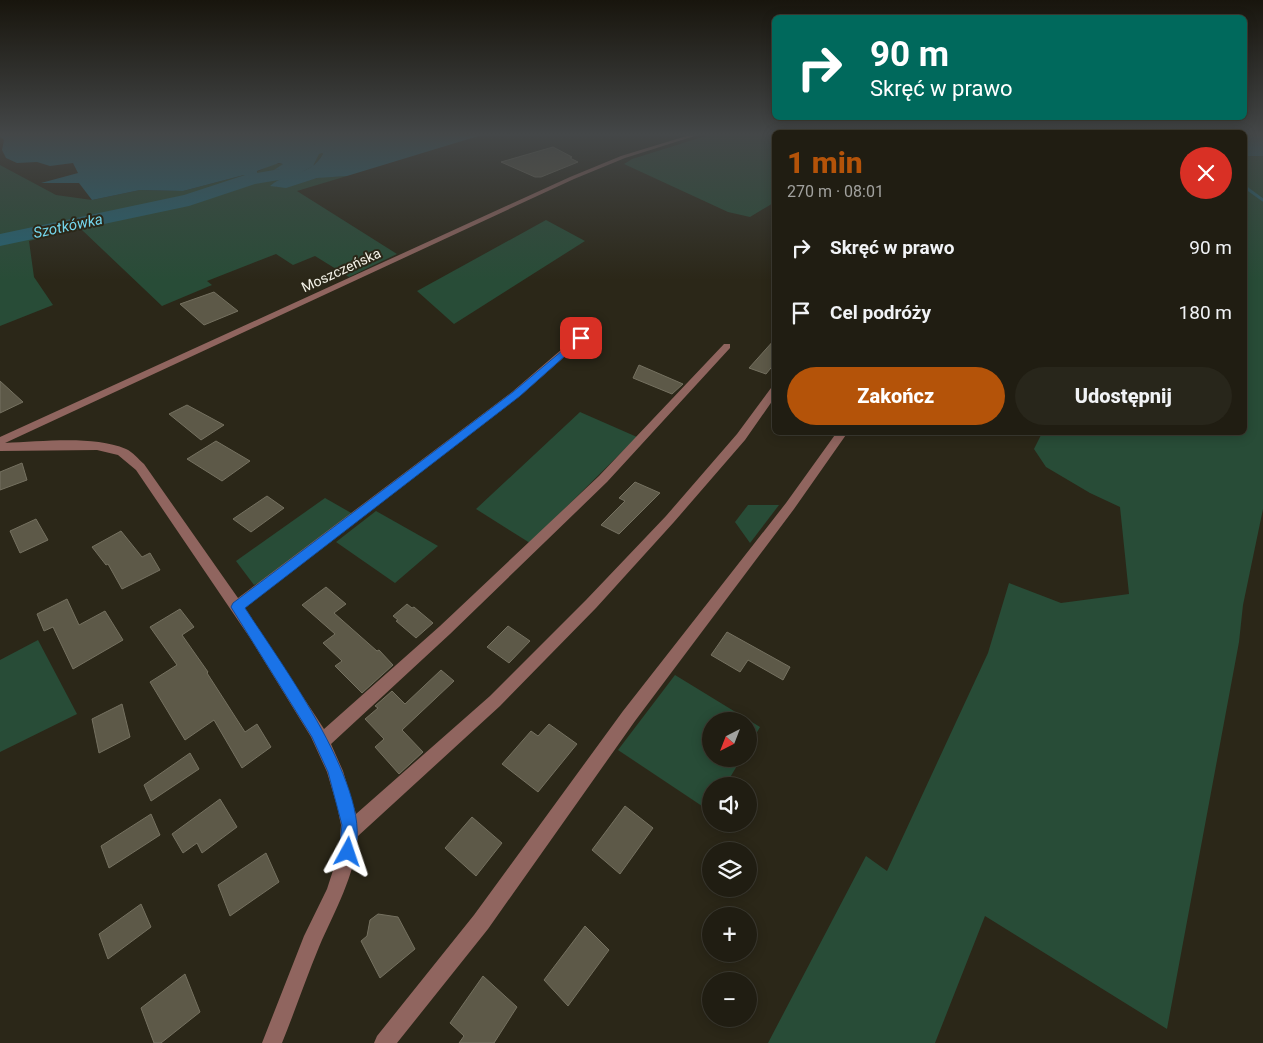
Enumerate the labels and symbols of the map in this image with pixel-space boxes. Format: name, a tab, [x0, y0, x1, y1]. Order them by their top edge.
water label: Szotkówka	[32, 210, 105, 242]
street label: Moszczeńska	[299, 245, 383, 295]
pin	[560, 317, 602, 359]
north arrow	[702, 712, 758, 768]
position arrow	[321, 825, 373, 877]

